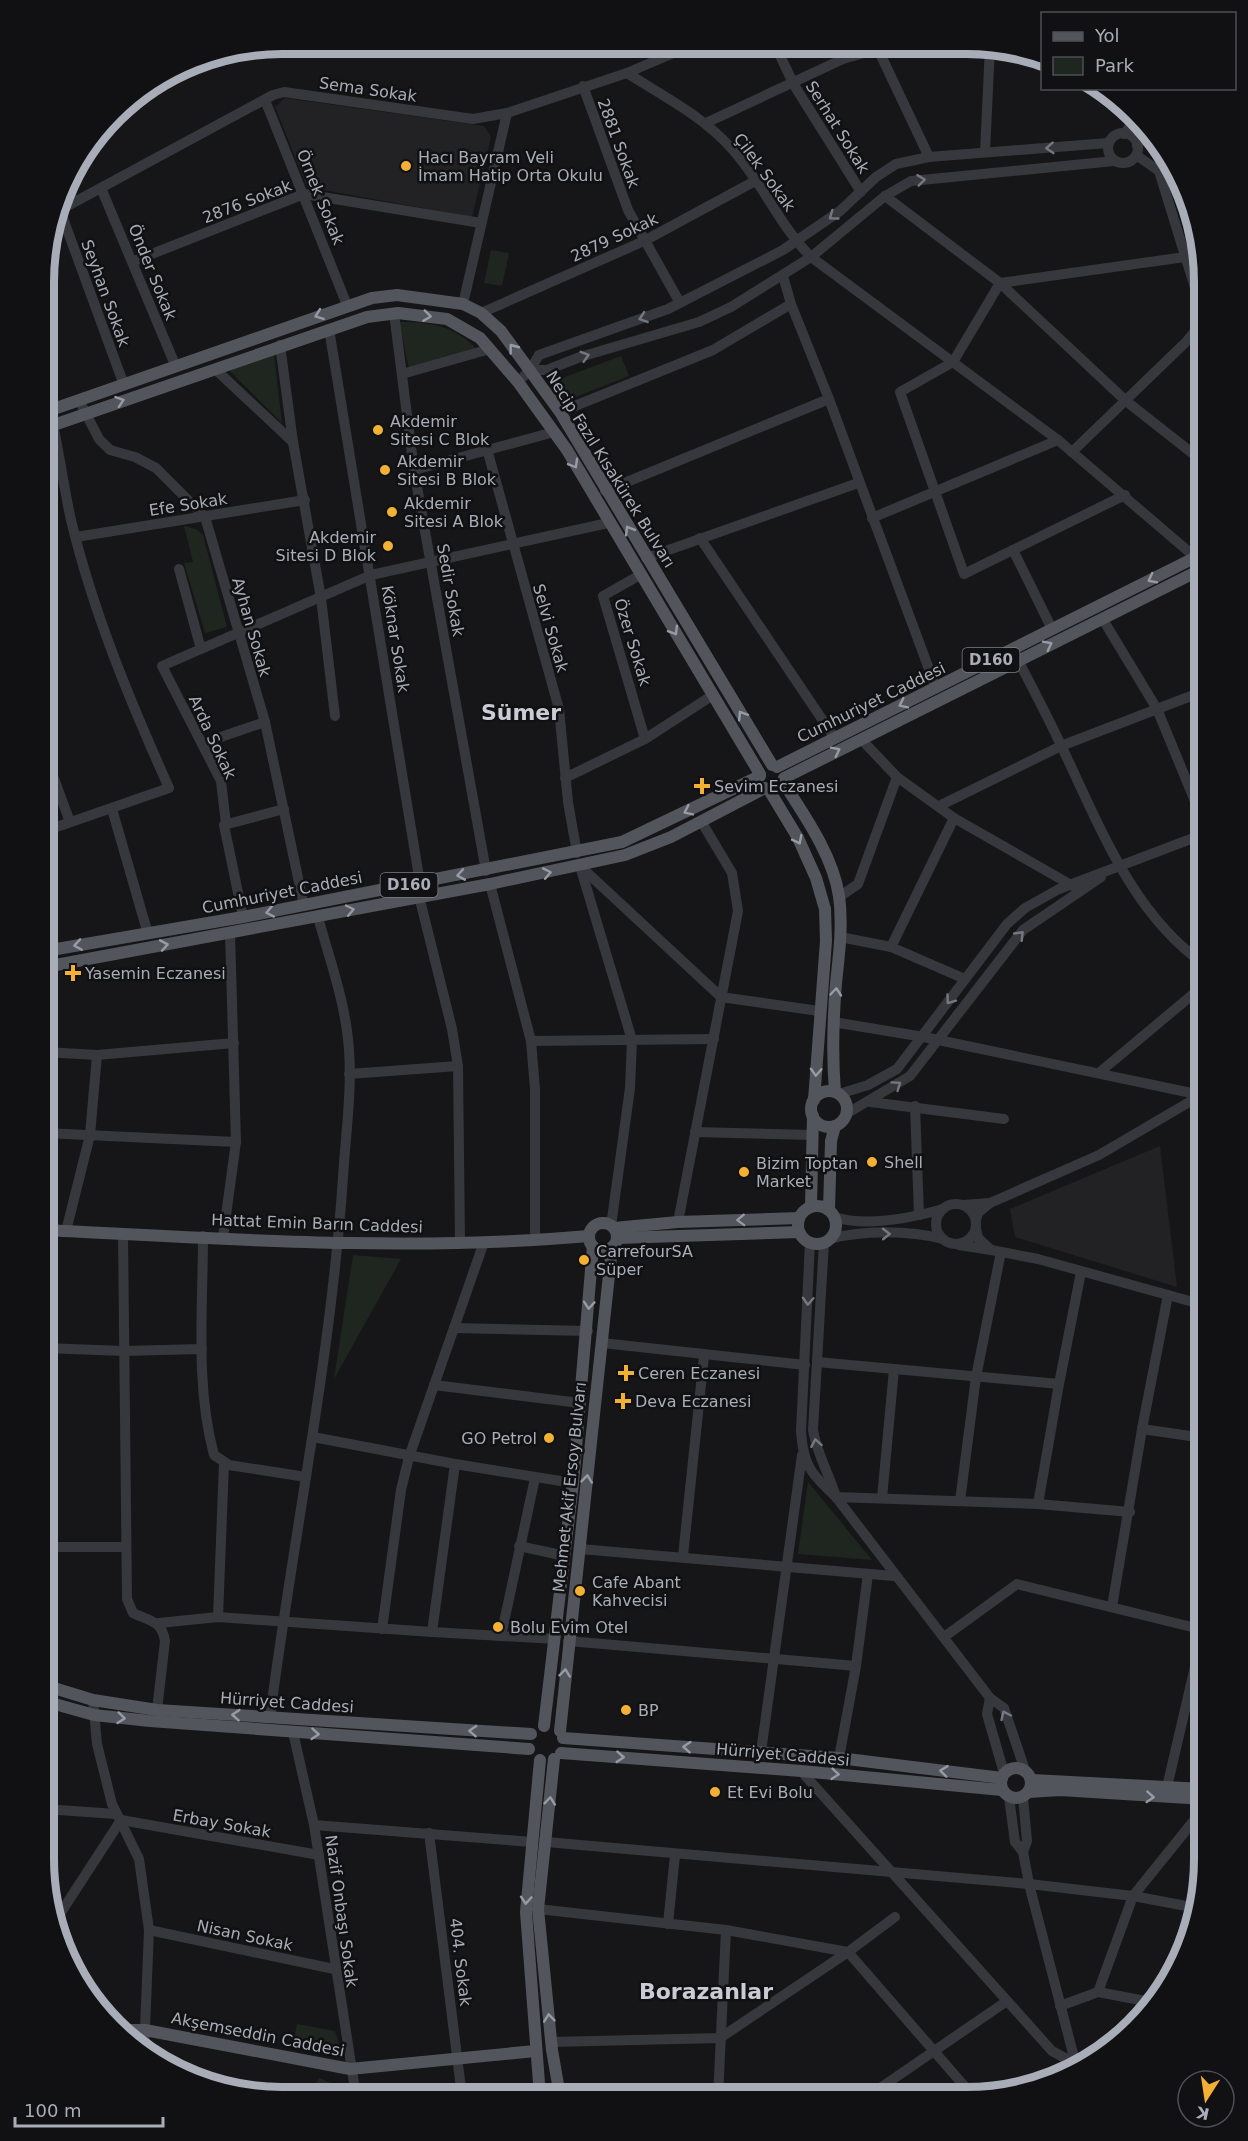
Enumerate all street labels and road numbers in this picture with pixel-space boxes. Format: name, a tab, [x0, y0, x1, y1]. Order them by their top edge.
street label: Sema Sokak	[318, 73, 419, 106]
street label: Serhat Sokak	[802, 77, 874, 178]
street label: 2881 Sokak	[594, 96, 644, 191]
street label: Çilek Sokak	[730, 129, 800, 216]
street label: Örnek Sokak	[293, 147, 349, 248]
street label: 2876 Sokak	[200, 176, 295, 227]
street label: 2879 Sokak	[568, 209, 661, 266]
street label: Önder Sokak	[125, 221, 181, 324]
street label: Seyhan Sokak	[77, 237, 134, 350]
street label: Necip Fazıl Kısakürek Bulvarı	[542, 367, 679, 571]
street label: Efe Sokak	[148, 489, 229, 520]
street label: Sedir Sokak	[433, 542, 468, 639]
street label: Ayhan Sokak	[228, 575, 275, 680]
street label: Selvi Sokak	[529, 582, 572, 675]
street label: Köknar Sokak	[378, 584, 413, 695]
street label: Özer Sokak	[610, 596, 655, 689]
road number: D160	[962, 648, 1020, 672]
street label: Cumhuriyet Caddesi	[794, 658, 949, 747]
street label: Arda Sokak	[185, 692, 241, 783]
street label: Cumhuriyet Caddesi	[200, 868, 364, 917]
road number: D160	[380, 873, 438, 897]
street label: Hattat Emin Barın Caddesi	[211, 1210, 423, 1237]
street label: Mehmet Akif Ersoy Bulvarı	[549, 1381, 590, 1593]
street label: Hürriyet Caddesi	[219, 1688, 355, 1717]
street label: Hürriyet Caddesi	[715, 1739, 851, 1770]
street label: Erbay Sokak	[171, 1806, 273, 1842]
street label: Nazif Onbaşı Sokak	[321, 1834, 362, 1989]
street label: Nisan Sokak	[195, 1916, 295, 1955]
street label: 404. Sokak	[446, 1917, 475, 2008]
street label: Akşemseddin Caddesi	[170, 2008, 346, 2061]

